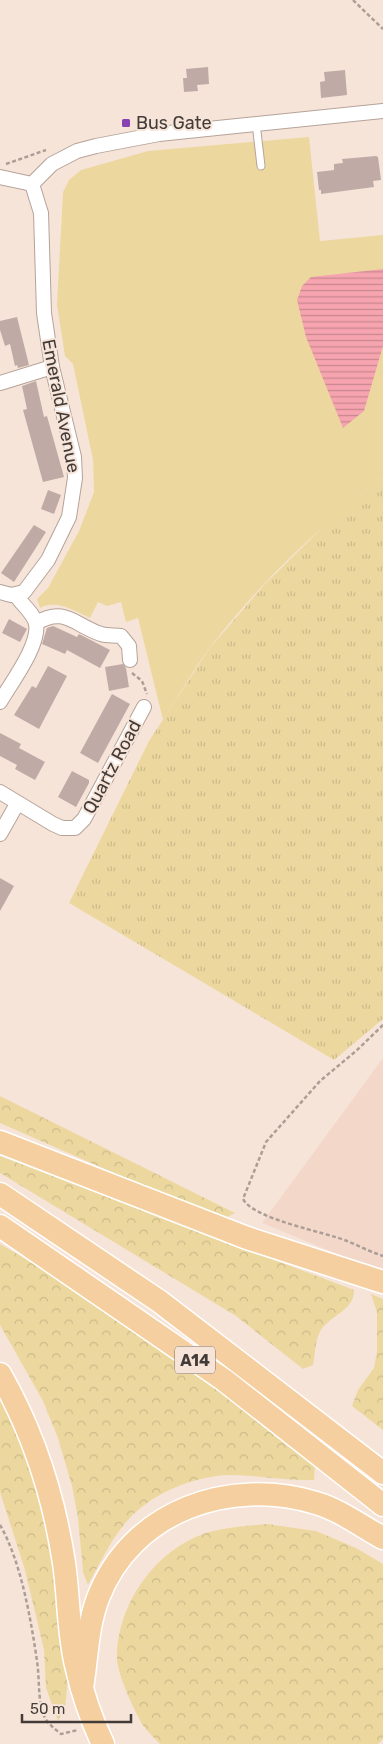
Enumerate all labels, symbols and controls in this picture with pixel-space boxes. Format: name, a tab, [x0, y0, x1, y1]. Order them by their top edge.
place label: Bus Gate	[136, 112, 212, 134]
marker: Bus Gate	[120, 117, 132, 129]
street label: Emerald Avenue	[37, 337, 85, 475]
street label: Quartz Road	[78, 716, 146, 818]
road number: A14	[175, 1346, 215, 1374]
scale bar	[22, 1692, 131, 1724]
text: 50 m	[30, 1700, 65, 1718]

